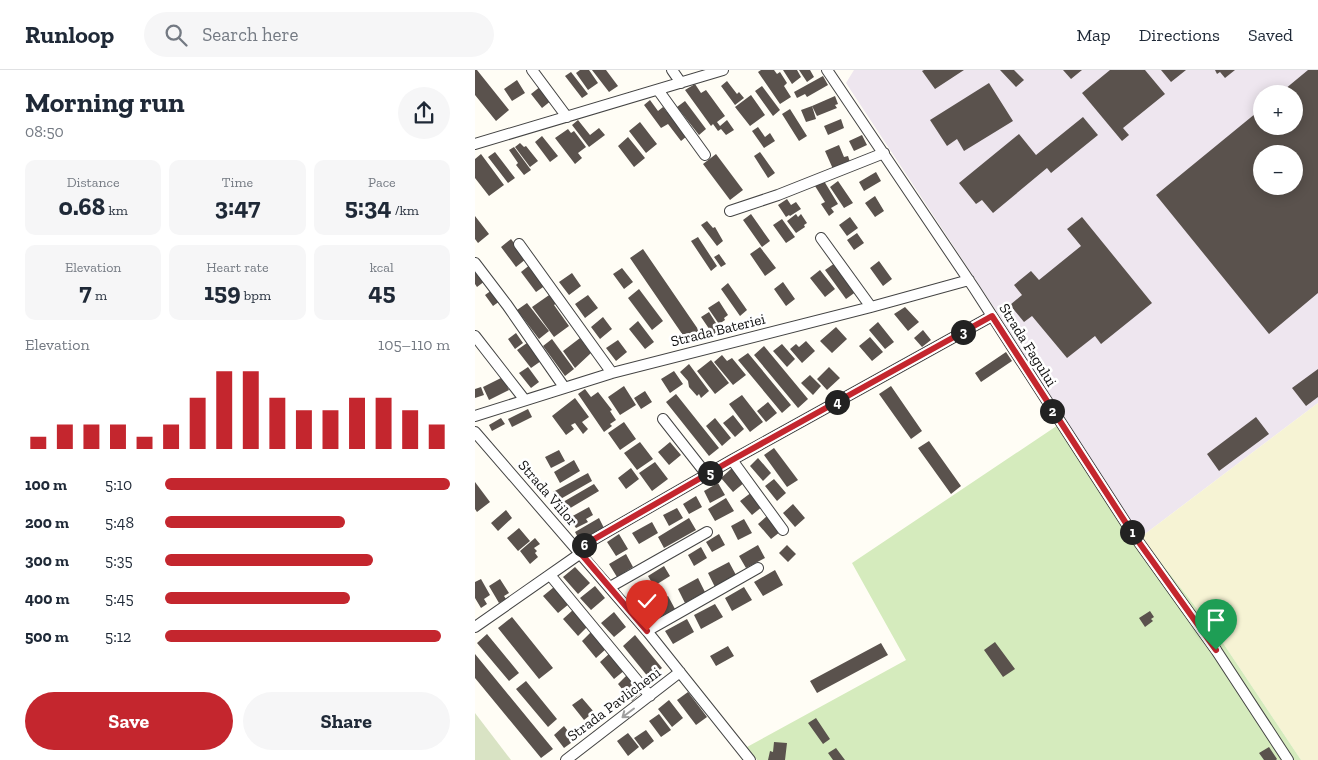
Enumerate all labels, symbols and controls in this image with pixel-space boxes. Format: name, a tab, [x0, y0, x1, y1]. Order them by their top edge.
search box	[144, 12, 494, 57]
text: Runloop	[25, 20, 114, 49]
icon: search	[162, 21, 190, 49]
text: Search here	[202, 23, 298, 46]
text: Map	[1076, 24, 1111, 46]
text: Directions	[1139, 24, 1220, 46]
text: Saved	[1248, 24, 1293, 46]
map controls	[1253, 85, 1303, 195]
button: +	[1253, 85, 1303, 135]
text: Morning run	[25, 86, 185, 119]
button: share	[398, 87, 450, 139]
text: 08:50	[25, 122, 64, 141]
button: −	[1253, 145, 1303, 195]
text: Distance	[67, 174, 120, 191]
text: Time	[222, 174, 253, 191]
text: Pace	[368, 174, 396, 191]
text: 0.68	[59, 191, 105, 221]
text: 3:47	[215, 191, 260, 221]
text: 5:34	[345, 191, 392, 221]
text: km	[105, 202, 128, 219]
text: /km	[392, 202, 419, 219]
text: Elevation	[65, 259, 121, 276]
text: Heart rate	[206, 259, 269, 276]
text: kcal	[370, 259, 394, 276]
text: 7	[79, 276, 92, 306]
text: 159	[204, 276, 241, 306]
text: 45	[368, 276, 395, 306]
text: m	[92, 287, 107, 304]
text: bpm	[241, 287, 271, 304]
street label: Strada Fagului	[995, 300, 1061, 390]
street label: Strada Bateriei	[669, 310, 767, 350]
pin: 3	[951, 320, 975, 344]
text: 3	[960, 324, 967, 341]
text: Elevation	[25, 335, 90, 354]
text: 105–110 m	[378, 335, 450, 354]
pin: 4	[825, 390, 849, 414]
text: 4	[834, 394, 841, 411]
pin: 2	[1039, 398, 1065, 424]
text: 2	[1049, 403, 1056, 420]
street label: Strada Viilor	[515, 456, 581, 530]
pin: 5	[697, 460, 723, 486]
text: 5	[707, 465, 714, 482]
text: 100 m	[25, 475, 67, 494]
text: 5:10	[105, 475, 132, 494]
text: 200 m	[25, 513, 69, 532]
text: 5:48	[105, 513, 134, 532]
pin: 1	[1119, 520, 1145, 544]
text: 1	[1130, 524, 1135, 541]
pin: 6	[571, 532, 597, 558]
text: 6	[581, 537, 588, 554]
text: 300 m	[25, 551, 69, 570]
text: 5:35	[105, 551, 133, 570]
pin	[626, 580, 668, 631]
icon: check	[633, 587, 661, 615]
text: 400 m	[25, 589, 70, 608]
text: 5:45	[105, 589, 134, 608]
pin	[1195, 599, 1237, 650]
icon: arrive	[1202, 606, 1230, 634]
text: 500 m	[25, 627, 69, 646]
text: 5:12	[105, 627, 131, 646]
street label: Strada Pavlicheni	[564, 663, 664, 745]
button: Save	[25, 692, 233, 750]
button: Share	[243, 692, 450, 750]
one-way arrow	[621, 708, 635, 718]

